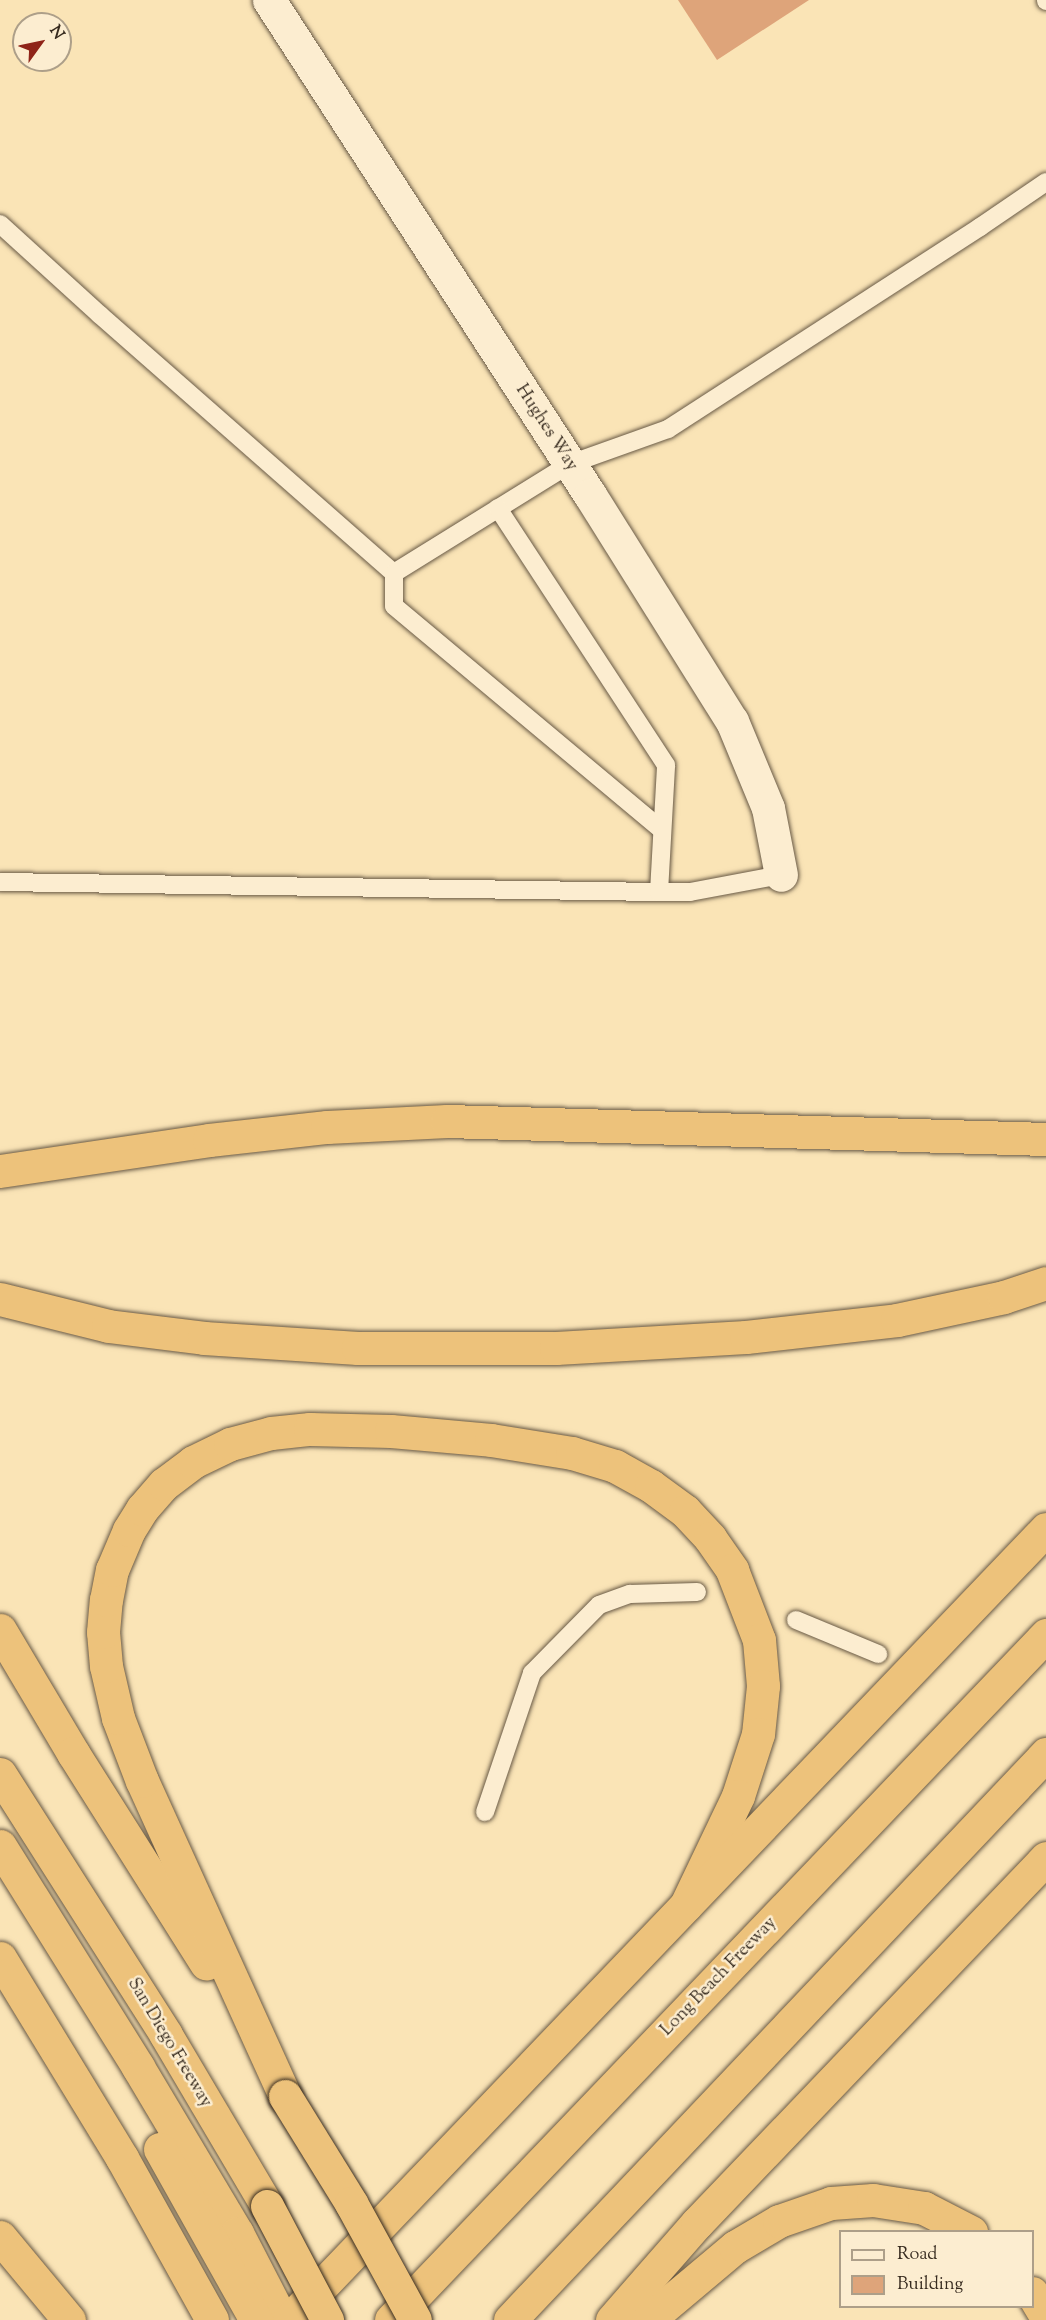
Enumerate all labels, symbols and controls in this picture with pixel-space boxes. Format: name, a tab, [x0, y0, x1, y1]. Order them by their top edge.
north arrow	[12, 12, 72, 72]
text: N	[43, 21, 69, 45]
street label: Hughes Way	[510, 381, 582, 475]
street label: Long Beach Freeway	[657, 1913, 781, 2041]
street label: San Diego Freeway	[122, 1974, 216, 2112]
legend	[839, 2230, 1034, 2308]
text: Road	[897, 2242, 937, 2268]
text: Building	[897, 2272, 963, 2298]

